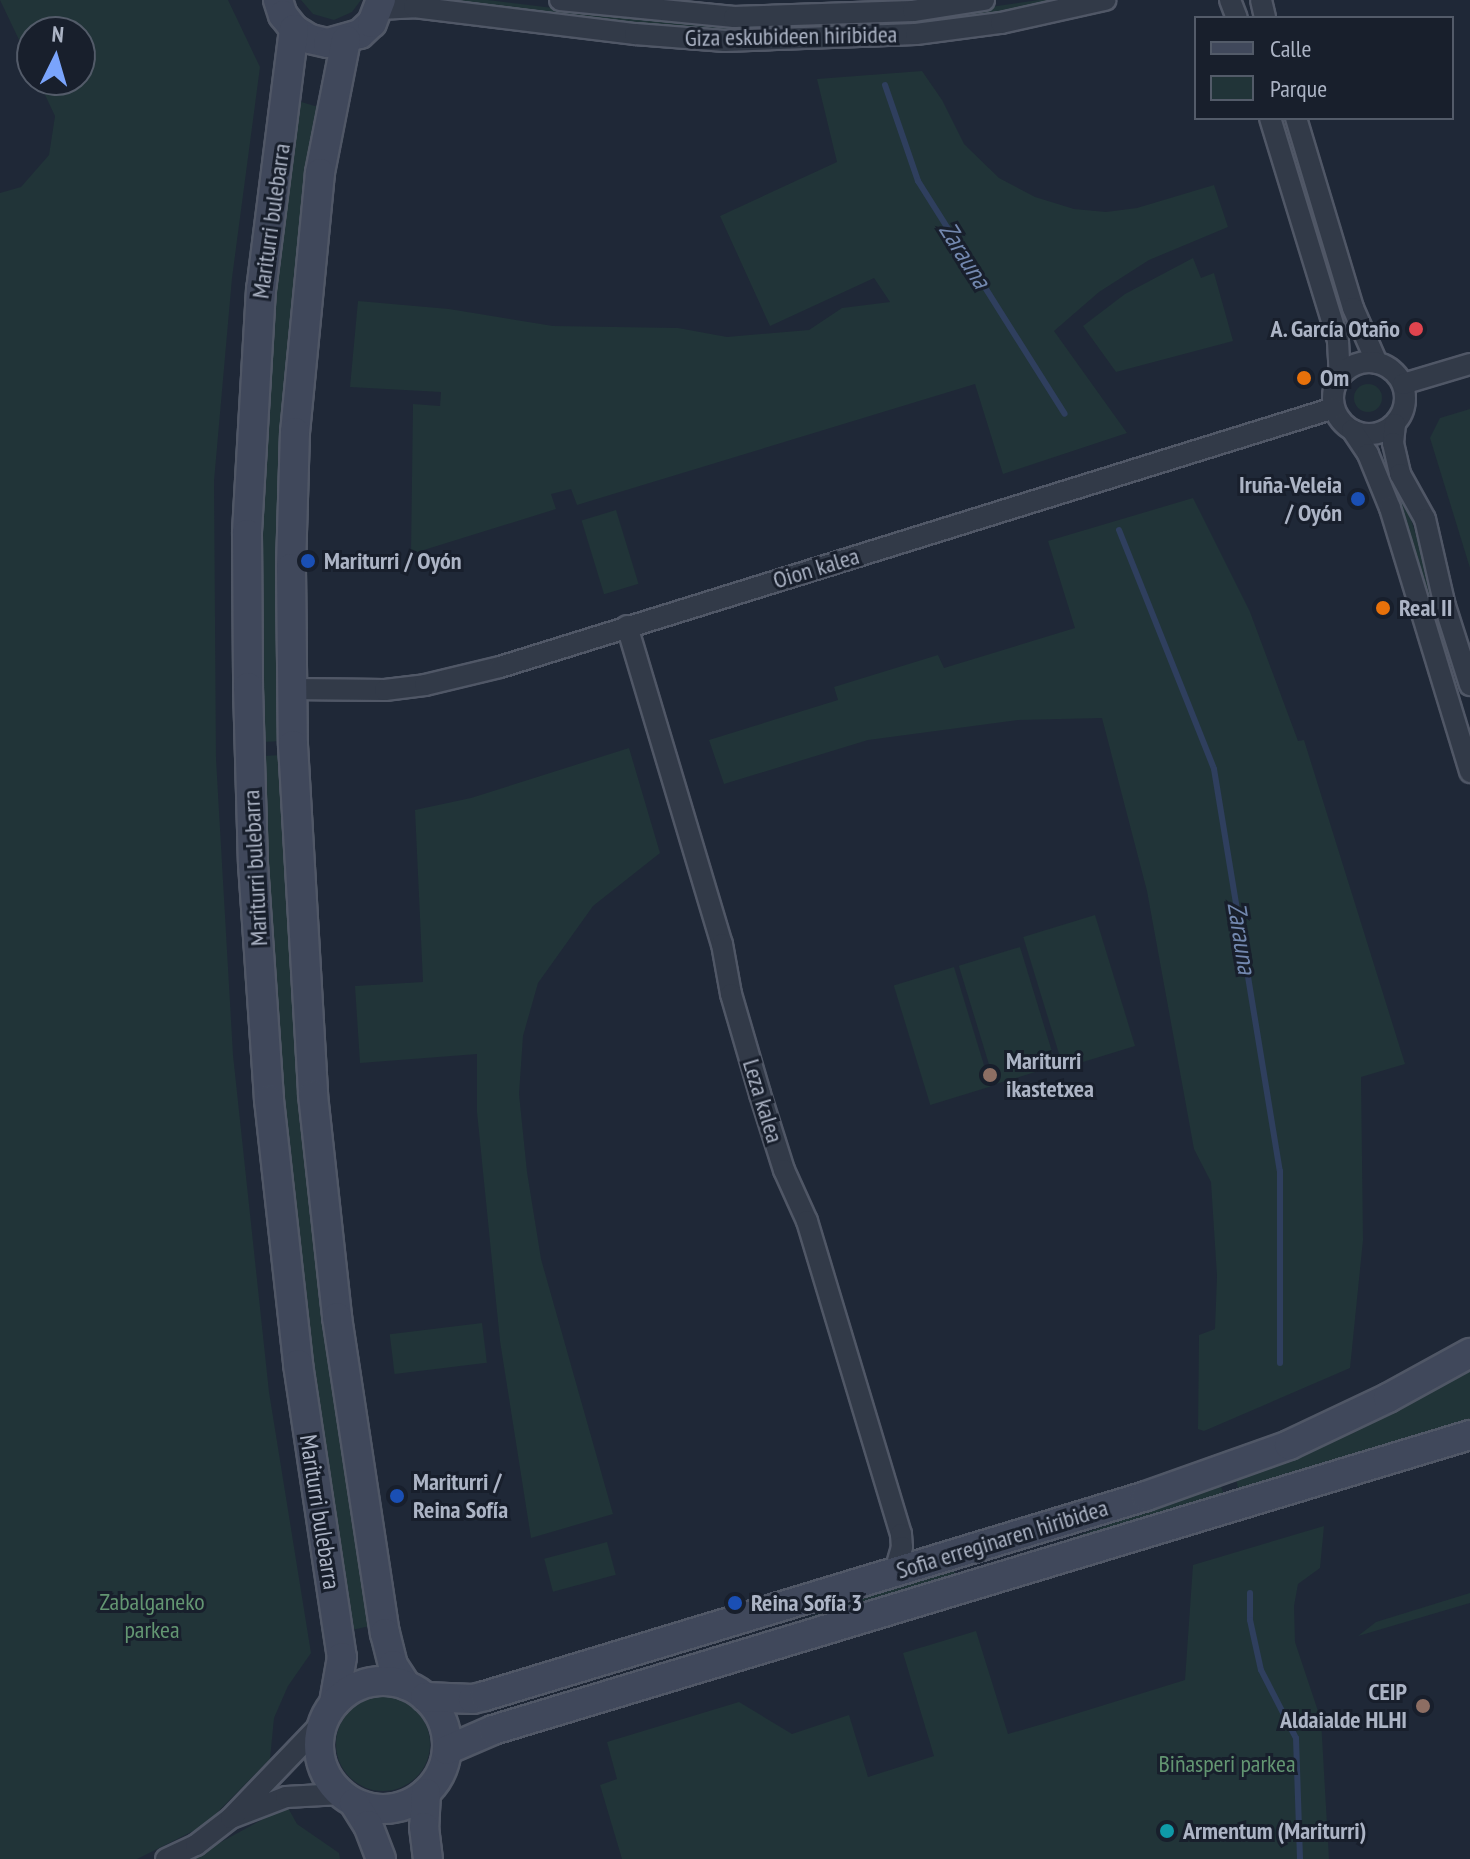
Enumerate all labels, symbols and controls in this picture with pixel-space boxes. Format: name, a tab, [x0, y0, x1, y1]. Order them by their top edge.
north arrow	[16, 16, 96, 96]
legend	[1194, 16, 1454, 120]
text: N	[51, 20, 65, 49]
street label: Giza eskubideen hiribidea	[685, 20, 897, 52]
text: Calle	[1270, 33, 1311, 64]
text: Parque	[1270, 73, 1327, 104]
street label: Mariturri bulebarra	[246, 142, 296, 300]
water label: Zarauna	[933, 216, 997, 294]
place label: A. García Otaño	[1268, 315, 1400, 343]
marker: A. García Otaño	[1407, 320, 1425, 338]
place label: Om	[1320, 364, 1349, 392]
marker: Om	[1295, 369, 1313, 387]
place label: Iruña-Veleia / Oyón	[1239, 471, 1342, 527]
marker: Iruña-Veleia / Oyón	[1349, 490, 1367, 508]
street label: Oion kalea	[770, 541, 862, 595]
place label: Mariturri / Oyón	[324, 547, 462, 575]
marker: Mariturri / Oyón	[299, 552, 317, 570]
place label: Real II	[1399, 594, 1452, 622]
marker: Real II	[1374, 599, 1392, 617]
street label: Mariturri bulebarra	[237, 789, 273, 947]
water label: Zarauna	[1221, 900, 1263, 976]
place label: Mariturri ikastetxea	[1006, 1047, 1094, 1103]
street label: Leza kalea	[737, 1056, 789, 1146]
marker: Mariturri ikastetxea	[981, 1066, 999, 1084]
street label: Mariturri bulebarra	[294, 1433, 346, 1591]
place label: Mariturri / Reina Sofía	[413, 1468, 508, 1524]
marker: Mariturri / Reina Sofía	[388, 1487, 406, 1505]
street label: Sofia erreginaren hiribidea	[893, 1493, 1111, 1585]
park label: Zabalganeko parkea	[99, 1588, 205, 1644]
place label: Reina Sofía 3	[751, 1589, 862, 1617]
marker: Reina Sofía 3	[726, 1594, 744, 1612]
place label: CEIP Aldaialde HLHI	[1280, 1678, 1407, 1734]
marker: CEIP Aldaialde HLHI	[1414, 1697, 1432, 1715]
park label: Biñasperi parkea	[1158, 1750, 1296, 1778]
place label: Armentum (Mariturri)	[1183, 1817, 1366, 1845]
marker: Armentum (Mariturri)	[1158, 1822, 1176, 1840]

